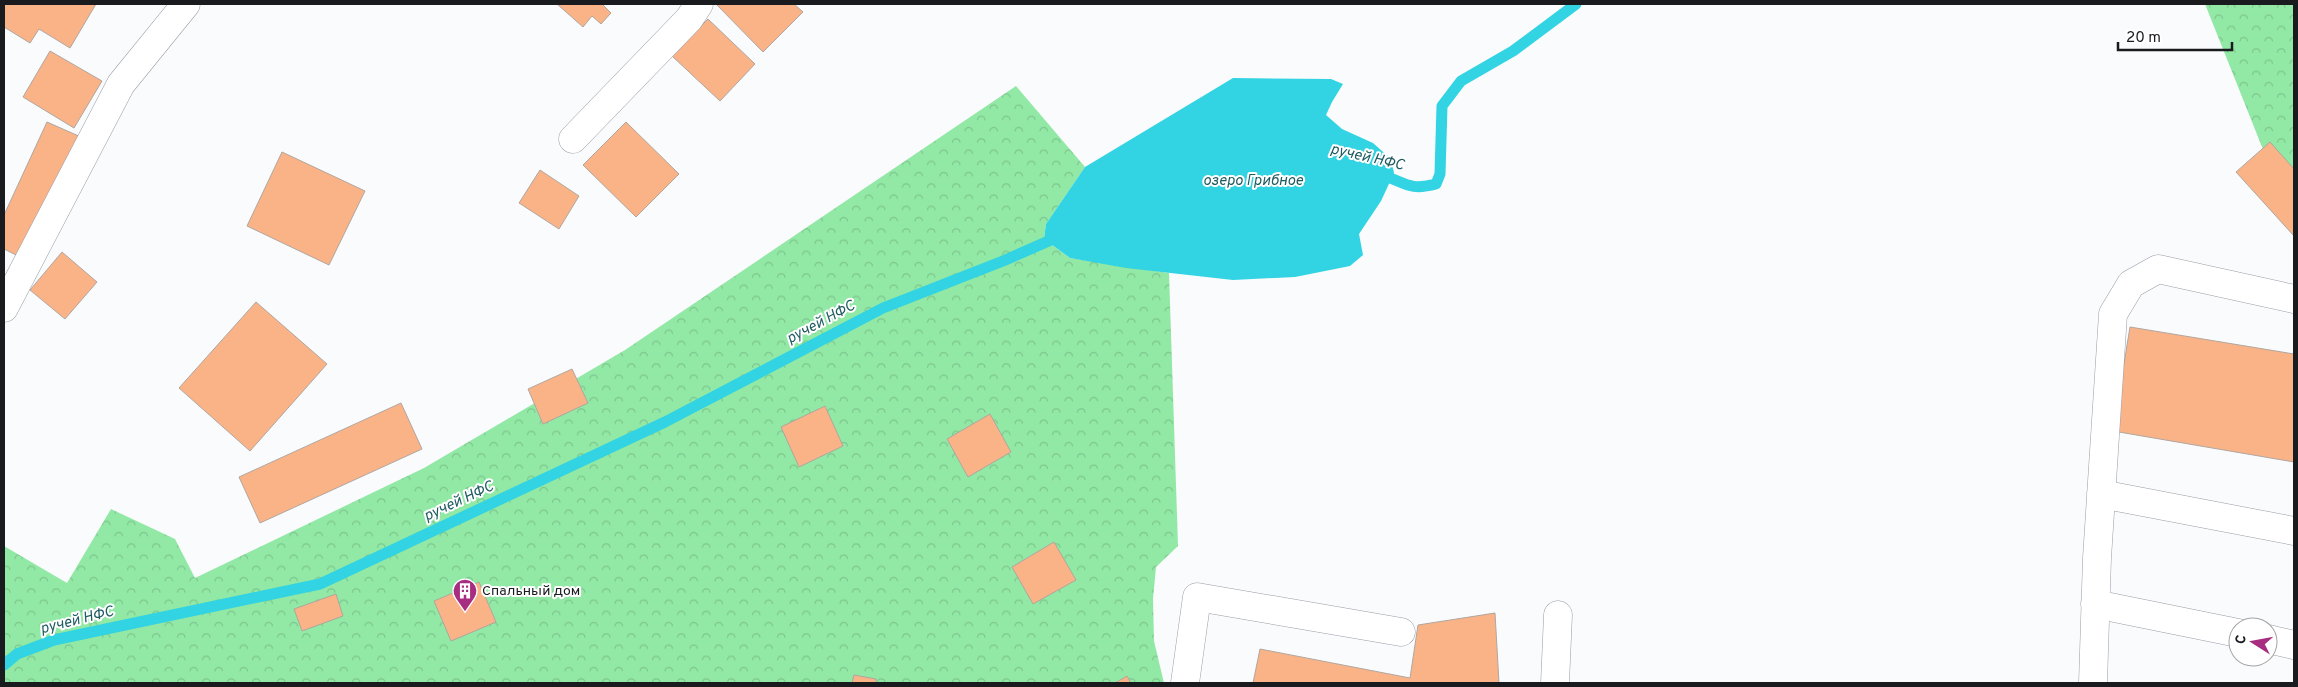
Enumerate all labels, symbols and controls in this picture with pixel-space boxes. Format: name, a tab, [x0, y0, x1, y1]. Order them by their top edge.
scale bar	[2118, 20, 2232, 52]
text: 20 m	[2126, 29, 2161, 48]
water label: ручей НФС	[1328, 140, 1406, 176]
water label: озеро Грибное	[1203, 172, 1303, 191]
water label: ручей НФС	[784, 297, 859, 349]
water label: ручей НФС	[421, 477, 498, 526]
building icon: Спальный дом	[452, 578, 478, 612]
place label: Спальный дом	[482, 583, 580, 600]
water label: ручей НФС	[38, 603, 116, 639]
north arrow	[2228, 617, 2278, 667]
text: С	[2233, 634, 2251, 646]

